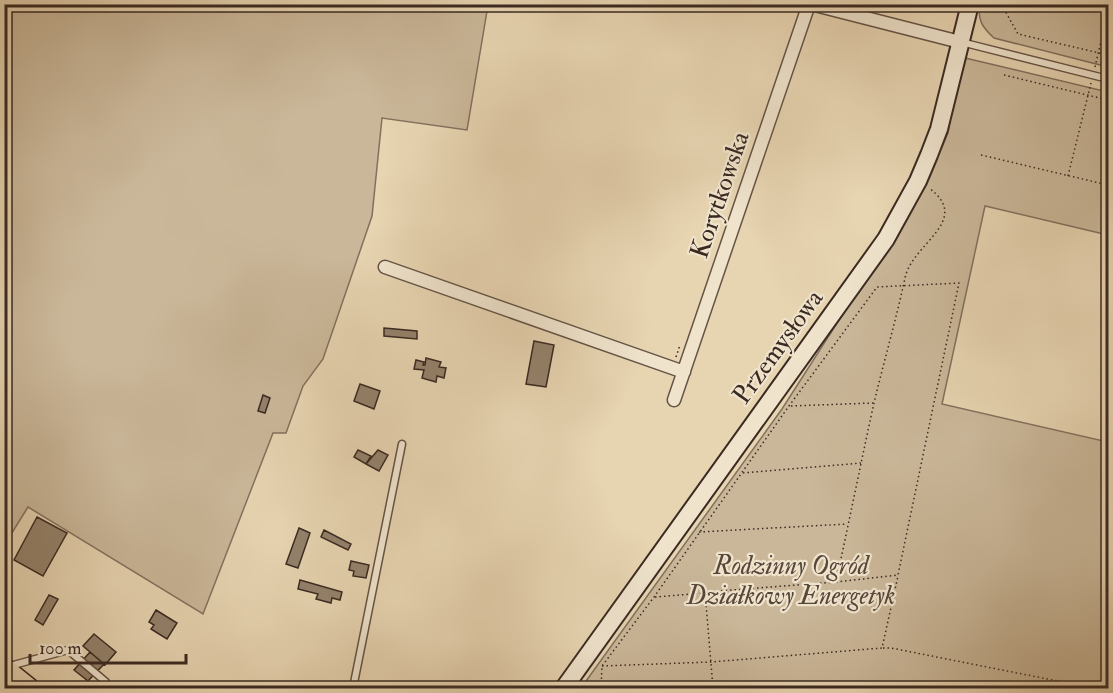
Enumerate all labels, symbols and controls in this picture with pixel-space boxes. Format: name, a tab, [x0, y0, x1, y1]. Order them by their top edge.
street label: Korytkowska	[683, 127, 757, 263]
street label: Przemysłowa	[726, 283, 830, 410]
park label: Rodzinny Ogród Działkowy Energetyk	[686, 550, 895, 612]
scale bar	[30, 627, 186, 665]
text: 100 m	[39, 637, 82, 660]

